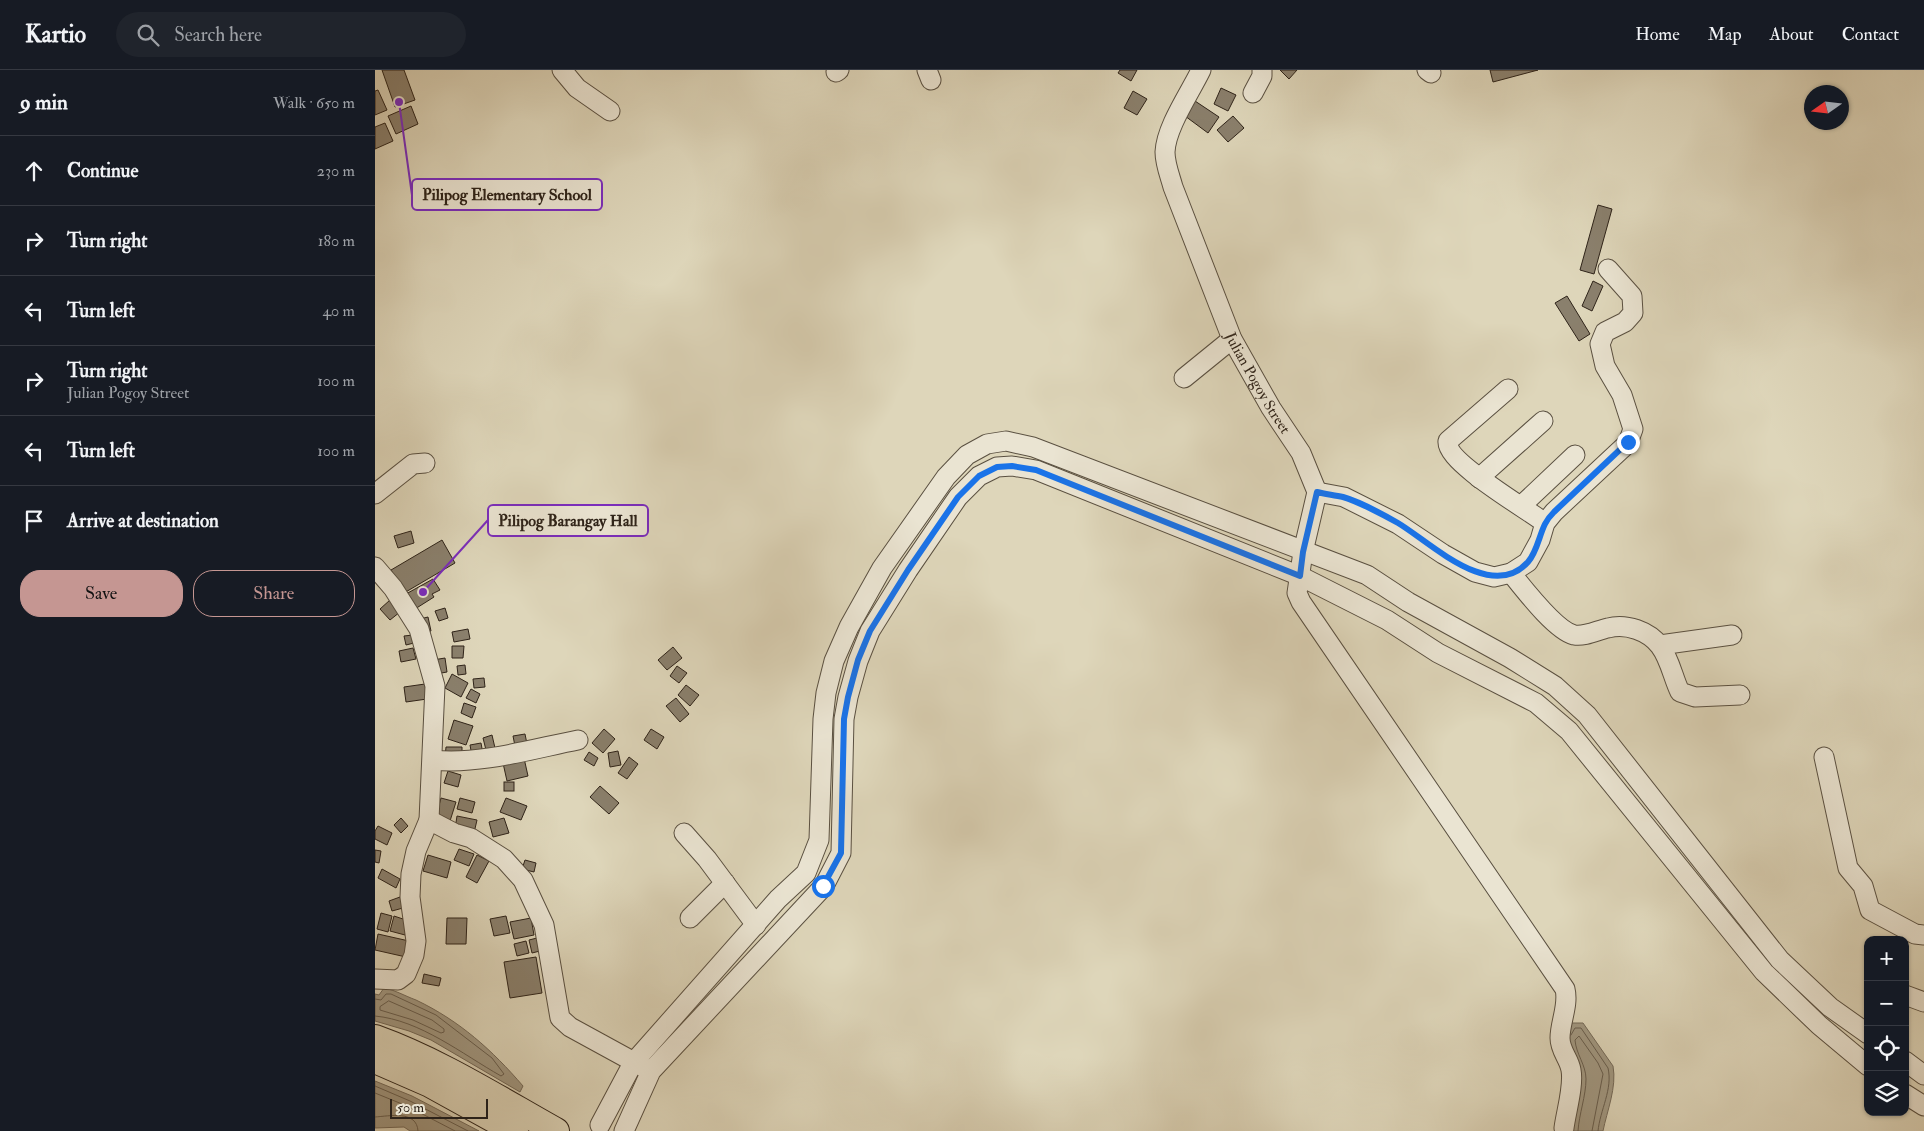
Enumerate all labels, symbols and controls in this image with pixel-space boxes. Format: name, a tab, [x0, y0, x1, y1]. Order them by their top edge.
search box	[116, 12, 466, 57]
text: Kartio	[25, 19, 86, 50]
icon: search	[134, 21, 162, 49]
text: Search here	[174, 23, 262, 47]
text: Home	[1635, 23, 1680, 46]
text: Map	[1708, 23, 1742, 46]
text: About	[1770, 23, 1814, 46]
text: Contact	[1842, 23, 1899, 46]
north arrow	[1804, 85, 1849, 130]
text: 9 min	[20, 89, 68, 116]
text: Walk · 650 m	[273, 93, 355, 113]
icon: ahead	[20, 157, 48, 185]
text: Continue	[67, 159, 138, 183]
text: 230 m	[317, 161, 355, 181]
callout: Pilipog Elementary School	[412, 179, 602, 210]
text: Pilipog Elementary School	[422, 185, 593, 206]
icon: right	[20, 227, 48, 255]
text: Turn right	[67, 229, 147, 253]
text: 180 m	[318, 231, 355, 251]
icon: left	[20, 297, 48, 325]
text: Turn left	[67, 299, 135, 323]
text: 40 m	[322, 301, 355, 321]
street label: Julian Pogoy Street	[1219, 329, 1295, 438]
text: Turn right	[67, 359, 147, 383]
icon: right	[20, 367, 48, 395]
text: 100 m	[317, 371, 355, 391]
text: Julian Pogoy Street	[67, 383, 189, 403]
route end	[1617, 431, 1640, 454]
icon: left	[20, 437, 48, 465]
text: Turn left	[67, 439, 135, 463]
text: 100 m	[317, 441, 355, 461]
callout: Pilipog Barangay Hall	[488, 505, 648, 536]
icon: arrive	[20, 507, 48, 535]
text: Arrive at destination	[67, 509, 219, 533]
text: Pilipog Barangay Hall	[498, 511, 639, 532]
button: Save	[20, 570, 183, 617]
button: Share	[193, 570, 355, 617]
route start	[812, 875, 835, 898]
map controls	[1864, 936, 1909, 1116]
button: +	[1864, 936, 1909, 981]
button: −	[1864, 981, 1909, 1026]
button: locate	[1864, 1026, 1909, 1071]
button: layers	[1864, 1071, 1909, 1116]
scale bar	[390, 1096, 487, 1119]
text: 50 m	[397, 1099, 424, 1116]

